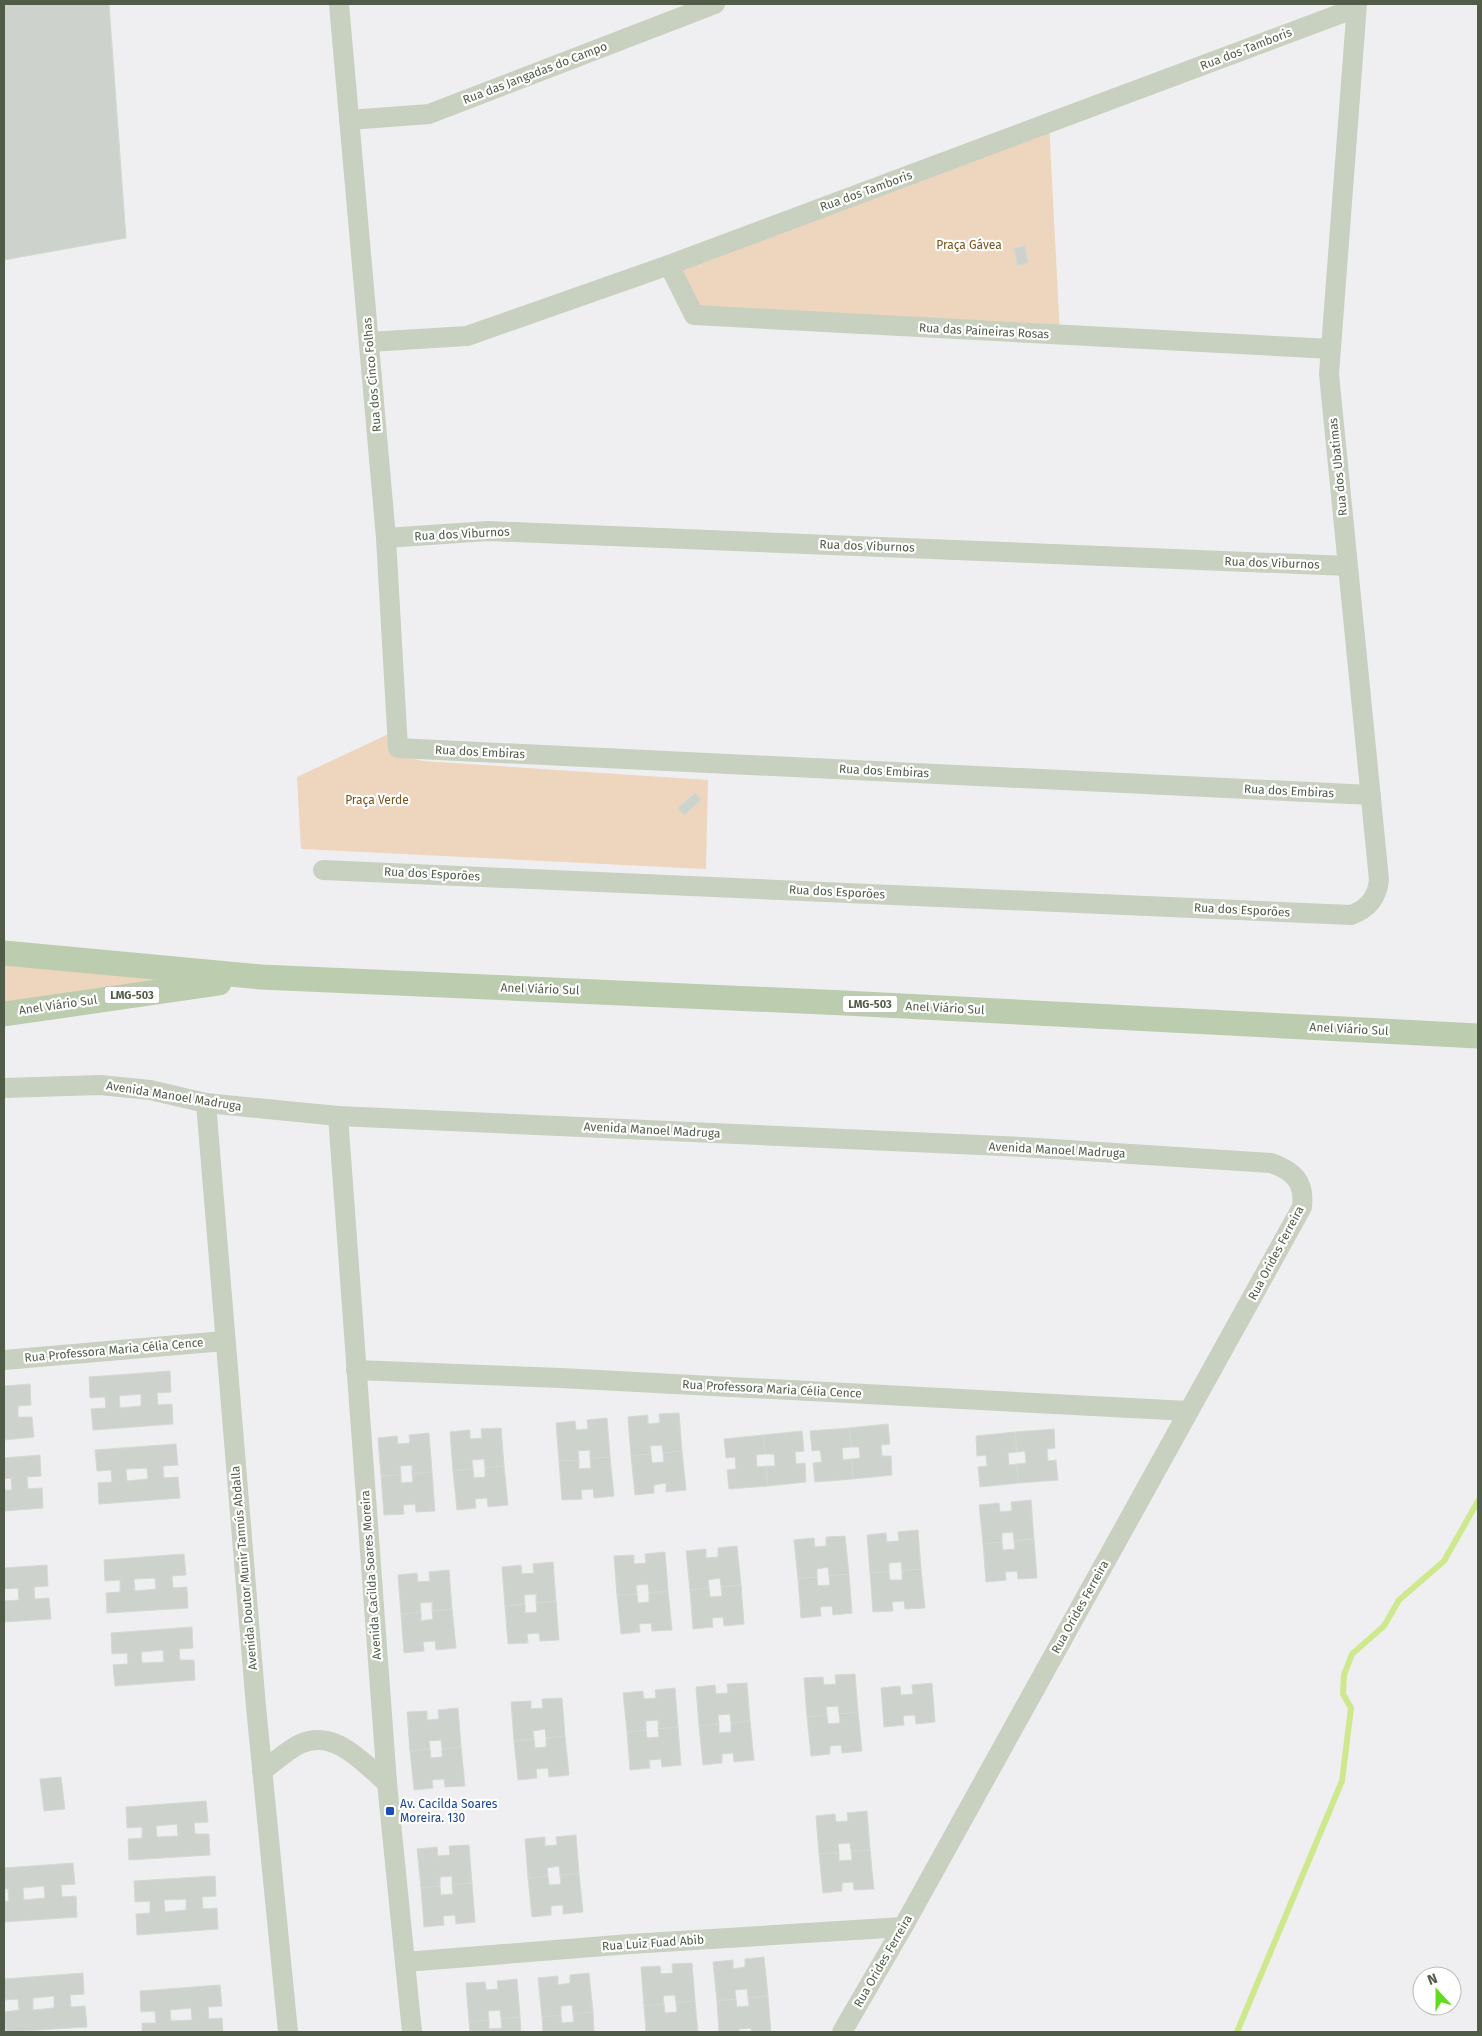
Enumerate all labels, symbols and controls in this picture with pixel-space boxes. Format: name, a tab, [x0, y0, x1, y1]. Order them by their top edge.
street label: Rua dos Tamboris	[1198, 25, 1294, 73]
street label: Rua das Jangadas do Campo	[461, 39, 609, 107]
street label: Rua dos Tamboris	[818, 168, 914, 214]
park label: Praça Gávea	[936, 238, 1002, 252]
street label: Rua dos Cinco Folhas	[360, 317, 384, 433]
street label: Rua das Paineiras Rosas	[918, 321, 1050, 341]
street label: Rua dos Ubatimas	[1326, 417, 1350, 517]
street label: Rua dos Viburnos	[414, 524, 510, 543]
street label: Rua dos Viburnos	[819, 537, 915, 555]
street label: Rua dos Viburnos	[1224, 554, 1320, 572]
street label: Rua dos Embiras	[435, 743, 526, 761]
street label: Rua dos Embiras	[839, 762, 930, 780]
street label: Rua dos Embiras	[1244, 782, 1335, 800]
park label: Praça Verde	[345, 793, 409, 807]
street label: Rua dos Esporões	[383, 864, 481, 884]
street label: Rua dos Esporões	[788, 882, 886, 902]
street label: Rua dos Esporões	[1193, 900, 1291, 920]
street label: Anel Viário Sul	[500, 981, 580, 997]
road number: LMG-503	[104, 986, 160, 1004]
street label: Anel Viário Sul	[18, 993, 99, 1017]
road number: LMG-503	[842, 996, 898, 1012]
street label: Anel Viário Sul	[905, 999, 985, 1017]
street label: Anel Viário Sul	[1309, 1020, 1389, 1038]
street label: Avenida Manoel Madruga	[105, 1078, 243, 1114]
street label: Avenida Manoel Madruga	[583, 1119, 721, 1141]
street label: Avenida Manoel Madruga	[988, 1139, 1126, 1161]
street label: Rua Orides Ferreira	[1245, 1204, 1307, 1302]
street label: Rua Professora Maria Célia Cence	[24, 1335, 204, 1365]
street label: Rua Professora Maria Célia Cence	[682, 1377, 862, 1401]
street label: Avenida Doutor Munir Tannús Abdalla	[228, 1465, 260, 1671]
street label: Avenida Cacilda Soares Moreira	[358, 1490, 384, 1660]
street label: Rua Orides Ferreira	[1049, 1558, 1111, 1656]
place label: Av. Cacilda Soares Moreira. 130	[400, 1797, 498, 1825]
marker: Av. Cacilda Soares Moreira. 130	[384, 1805, 396, 1817]
street label: Rua Orides Ferreira	[851, 1912, 915, 2010]
street label: Rua Luiz Fuad Abib	[601, 1932, 705, 1954]
north arrow	[1412, 1966, 1462, 2016]
text: N	[1425, 1970, 1440, 1989]

